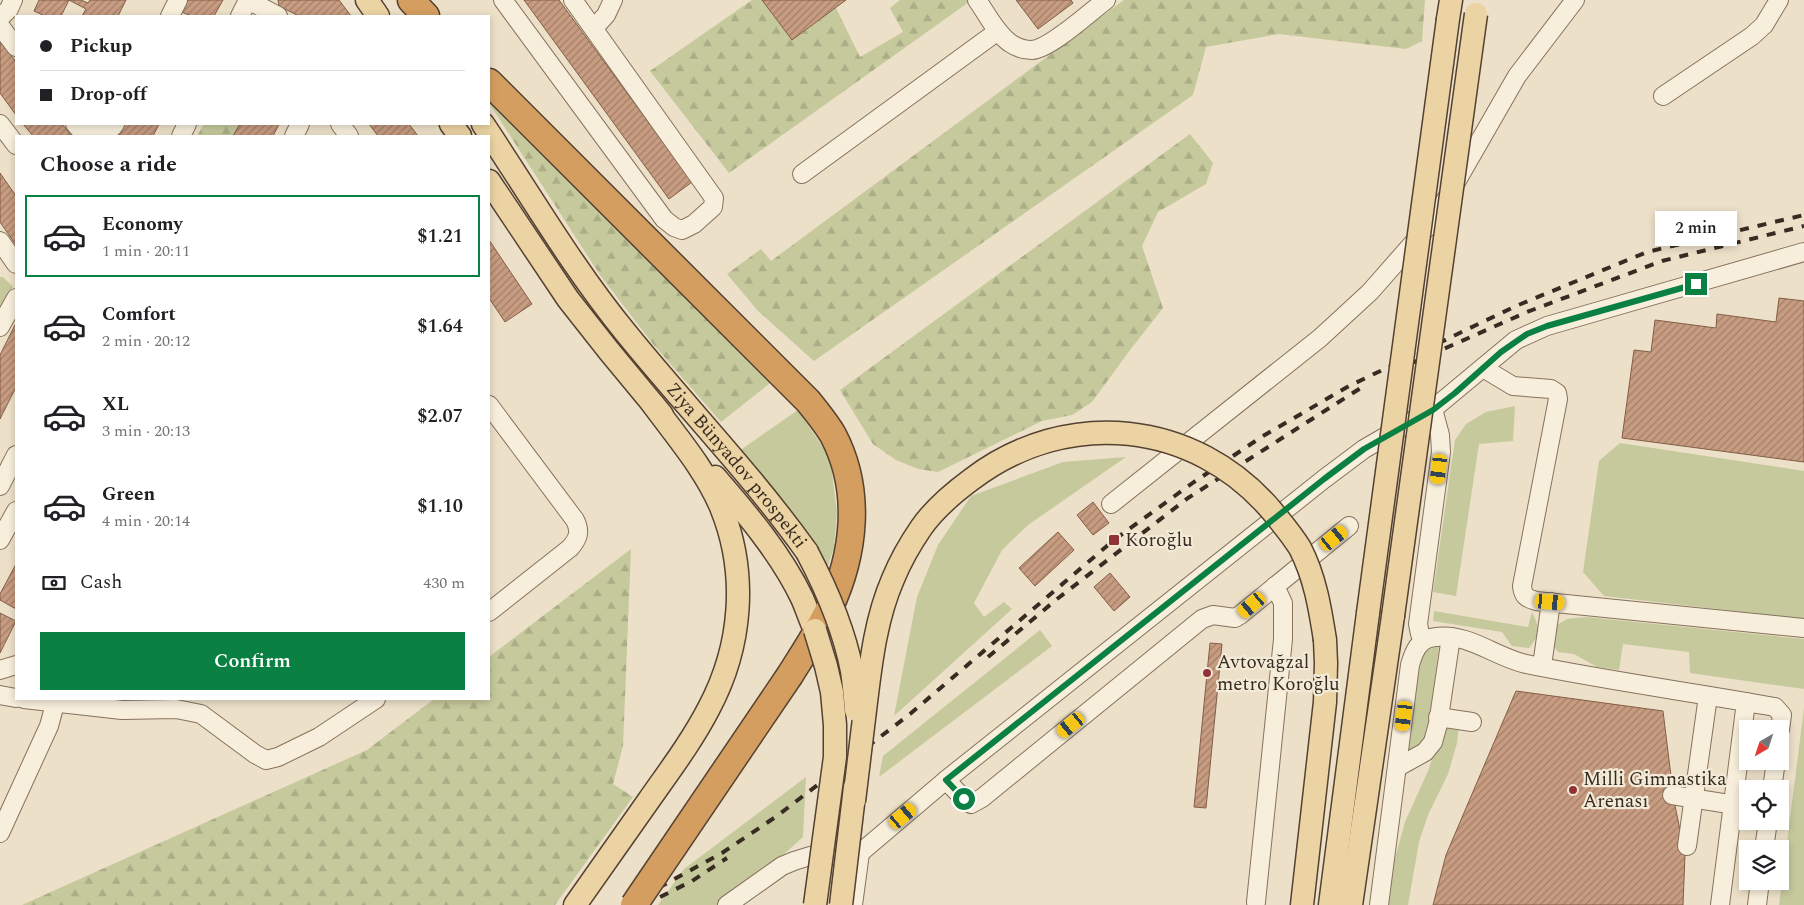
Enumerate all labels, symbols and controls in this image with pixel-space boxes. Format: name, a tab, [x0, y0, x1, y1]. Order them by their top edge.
text: Pickup	[70, 32, 132, 61]
text: Drop-off	[70, 80, 147, 109]
text: Choose a ride	[40, 148, 177, 181]
text: Economy	[102, 210, 183, 239]
callout: 2 min	[1655, 212, 1737, 246]
icon: car	[42, 214, 87, 259]
text: 2 min	[1675, 216, 1717, 240]
text: $1.21	[417, 222, 463, 251]
text: 1 min · 20:11	[102, 239, 190, 263]
route end	[1685, 273, 1707, 295]
text: Comfort	[102, 300, 176, 329]
icon: car	[42, 304, 87, 349]
text: $1.64	[417, 312, 463, 341]
text: 2 min · 20:12	[102, 329, 190, 353]
street label: Ziya Bünyadov prospekti	[659, 376, 814, 555]
text: XL	[102, 390, 129, 419]
icon: car	[42, 394, 87, 439]
text: $2.07	[417, 402, 463, 431]
text: 3 min · 20:13	[102, 419, 190, 443]
car	[1429, 453, 1448, 485]
text: Green	[102, 480, 155, 509]
icon: car	[42, 484, 87, 529]
text: $1.10	[417, 492, 463, 521]
text: 4 min · 20:14	[102, 509, 190, 533]
car	[1317, 523, 1350, 553]
place label: Koroğlu	[1125, 526, 1193, 555]
marker: Koroğlu	[1107, 533, 1121, 547]
text: Cash	[80, 568, 122, 597]
icon: cash	[40, 569, 68, 597]
text: 430 m	[423, 571, 465, 595]
car	[1235, 590, 1268, 620]
car	[1534, 593, 1565, 611]
button: Confirm	[40, 632, 465, 690]
place label: Avtovağzal metro Koroğlu	[1217, 648, 1340, 699]
marker: Avtovağzal metro Koroğlu	[1201, 667, 1213, 679]
car	[1394, 700, 1413, 732]
car	[1054, 710, 1087, 740]
north arrow	[1739, 720, 1789, 770]
map controls	[1739, 720, 1789, 890]
place label: Milli Gimnastika Arenası	[1583, 765, 1727, 816]
button: locate	[1739, 780, 1789, 830]
marker: Milli Gimnastika Arenası	[1567, 784, 1579, 796]
route start	[953, 788, 975, 810]
car	[886, 801, 919, 831]
button: layers	[1739, 840, 1789, 890]

